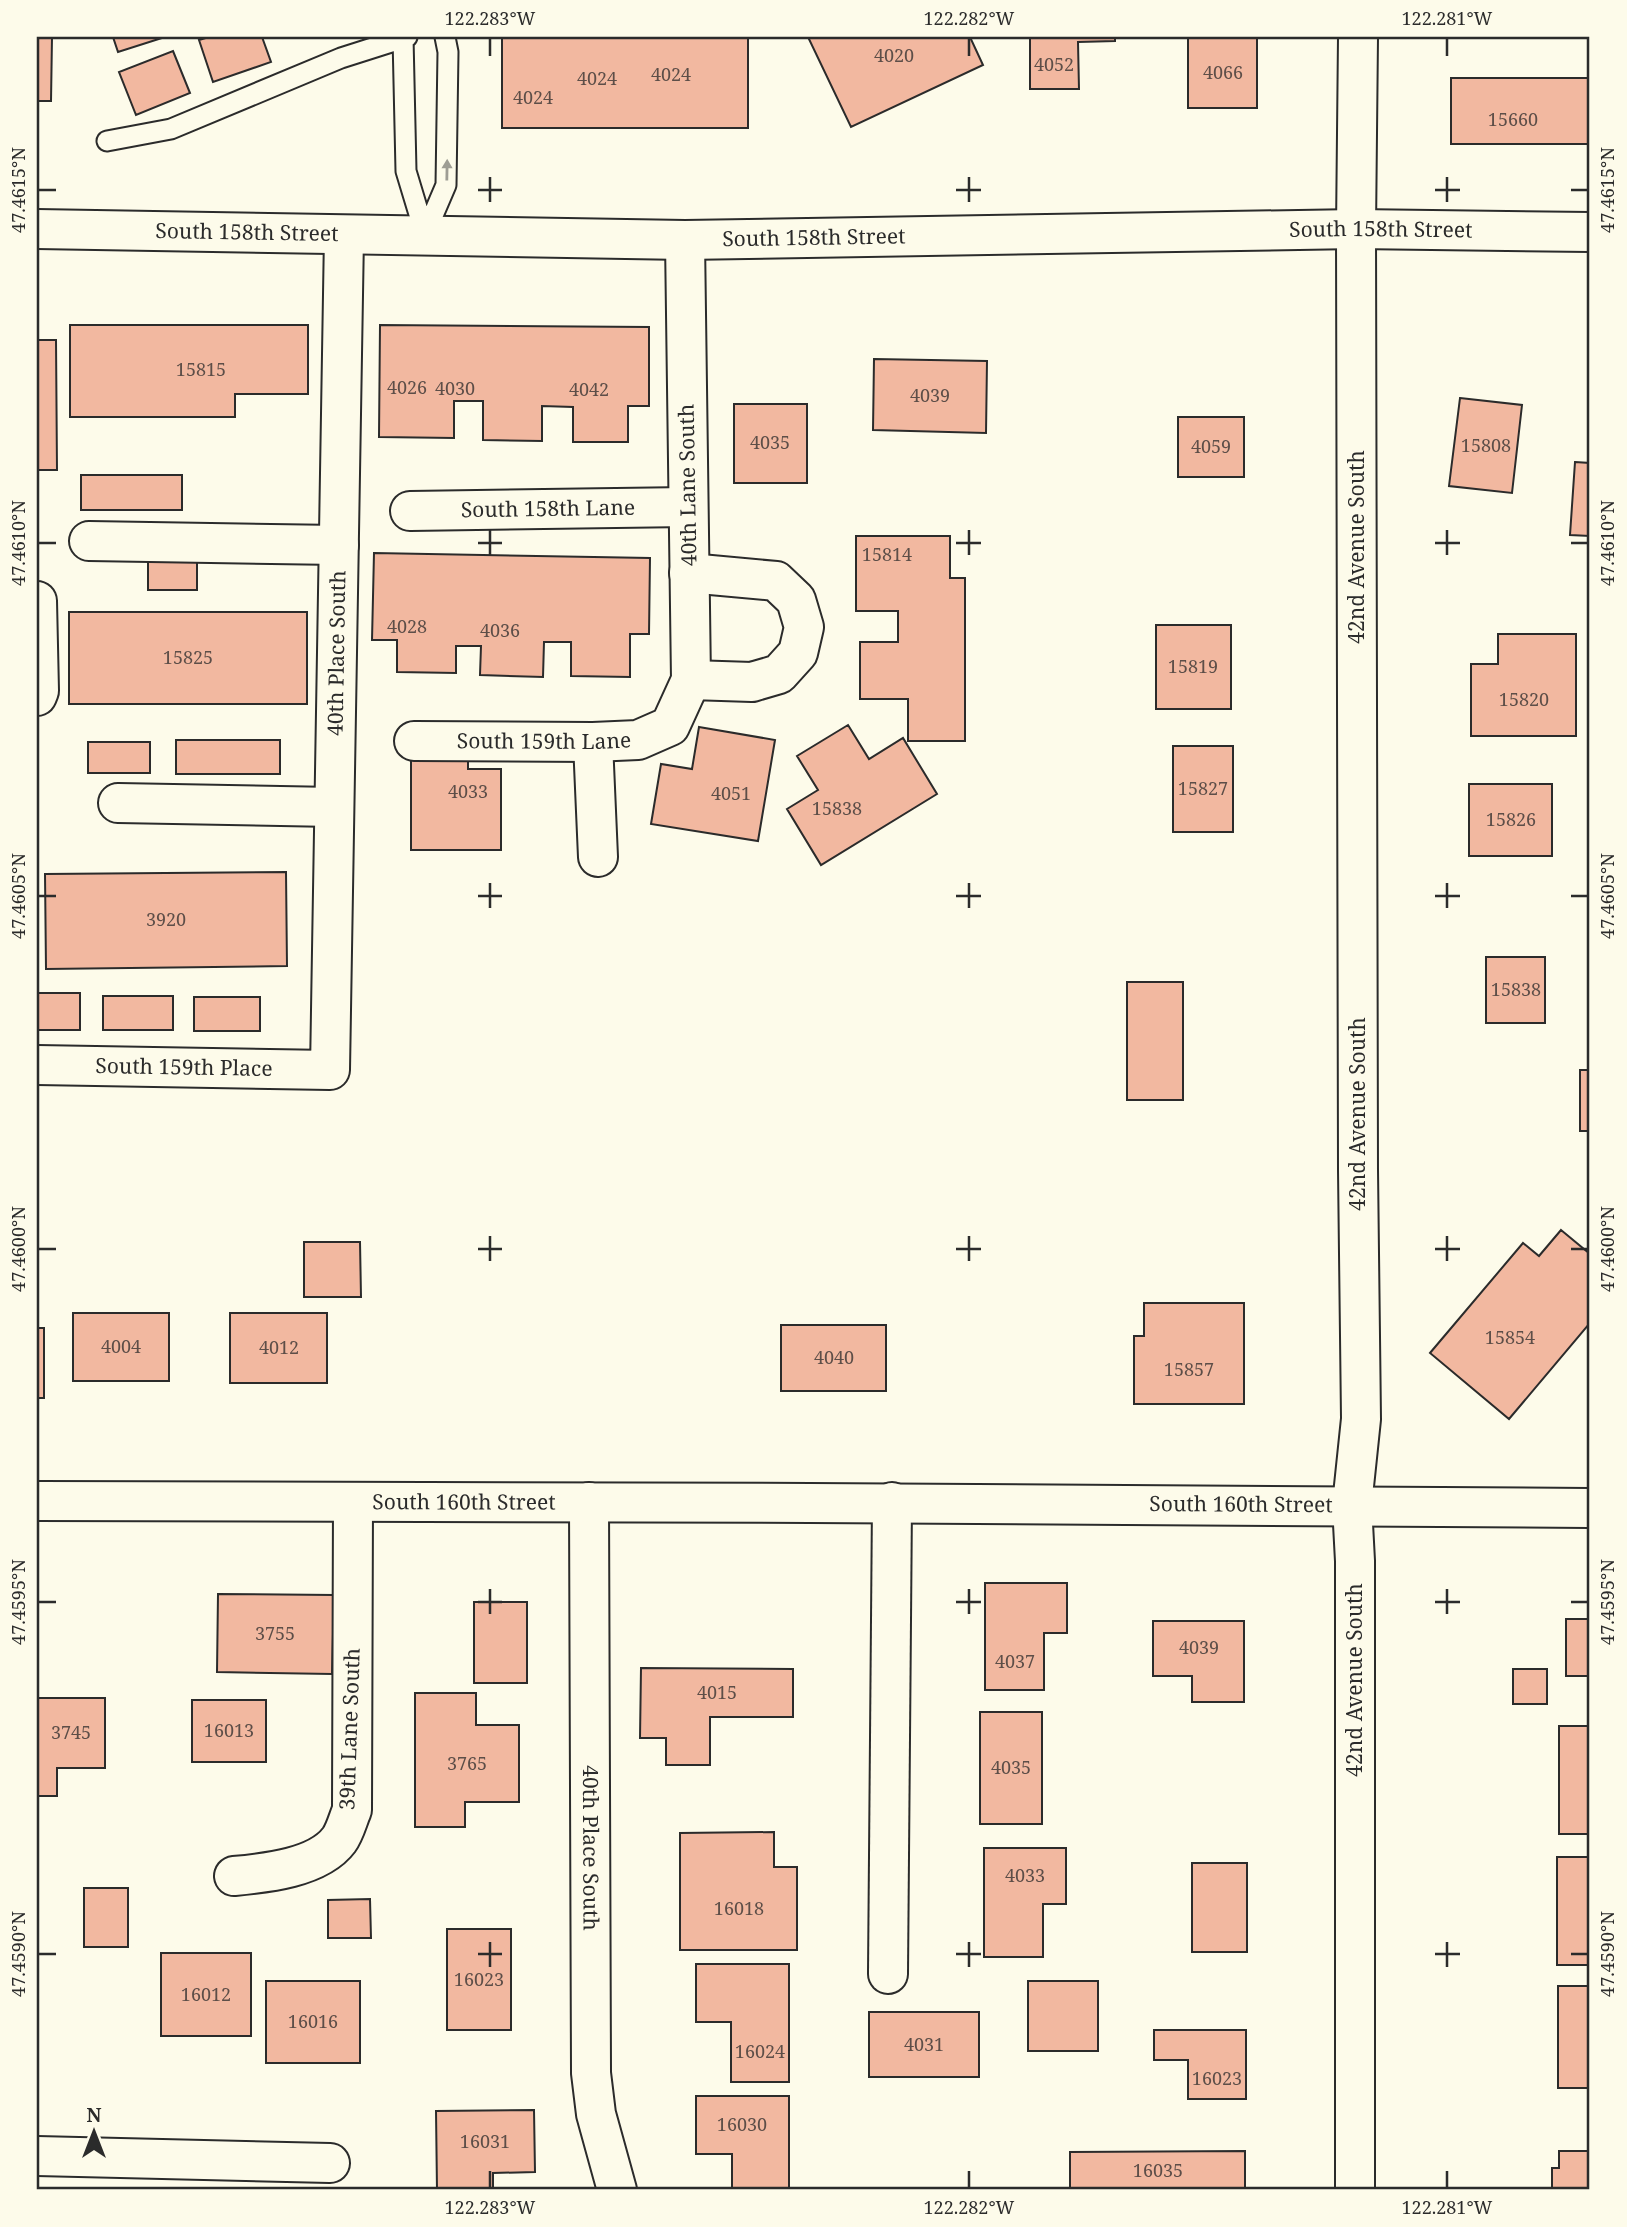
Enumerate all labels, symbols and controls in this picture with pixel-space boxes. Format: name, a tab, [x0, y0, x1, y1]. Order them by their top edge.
text: 122.283°W	[445, 6, 536, 30]
text: 122.282°W	[924, 6, 1015, 30]
text: 122.281°W	[1402, 6, 1493, 30]
house number: 4020	[874, 43, 914, 67]
house number: 4052	[1034, 52, 1074, 76]
house number: 4066	[1203, 60, 1243, 84]
house number: 4024	[651, 62, 691, 86]
house number: 4024	[577, 66, 617, 90]
house number: 4024	[513, 85, 553, 109]
house number: 15660	[1488, 107, 1538, 131]
text: 47.4615°N	[6, 147, 30, 233]
text: 47.4615°N	[1595, 147, 1619, 233]
one-way arrow	[441, 159, 452, 181]
street label: South 158th Street	[1289, 214, 1473, 243]
street label: South 158th Street	[155, 216, 339, 247]
street label: South 158th Street	[722, 221, 906, 252]
house number: 15815	[176, 357, 226, 381]
house number: 4026	[387, 375, 427, 399]
house number: 4030	[435, 376, 475, 400]
house number: 4042	[569, 377, 609, 401]
house number: 4039	[910, 383, 950, 407]
street label: 40th Lane South	[672, 404, 702, 566]
house number: 4035	[750, 430, 790, 454]
house number: 15808	[1461, 433, 1511, 457]
house number: 4059	[1191, 434, 1231, 458]
street label: 42nd Avenue South	[1342, 450, 1370, 644]
street label: South 158th Lane	[461, 493, 635, 523]
text: 47.4610°N	[6, 500, 30, 586]
text: 47.4610°N	[1595, 500, 1619, 586]
house number: 15814	[862, 542, 912, 566]
street label: 40th Place South	[321, 570, 351, 736]
house number: 4028	[387, 614, 427, 638]
house number: 4036	[480, 618, 520, 642]
house number: 15825	[163, 645, 213, 669]
house number: 15819	[1168, 654, 1218, 678]
house number: 15820	[1499, 687, 1549, 711]
street label: South 159th Lane	[457, 725, 632, 755]
house number: 15827	[1178, 776, 1228, 800]
house number: 4033	[448, 779, 488, 803]
house number: 4051	[711, 781, 751, 805]
house number: 15838	[812, 796, 862, 820]
house number: 15826	[1486, 807, 1536, 831]
text: 47.4605°N	[6, 853, 30, 939]
text: 47.4605°N	[1595, 853, 1619, 939]
house number: 3920	[146, 907, 186, 931]
house number: 15838	[1491, 977, 1541, 1001]
street label: 42nd Avenue South	[1343, 1017, 1371, 1211]
street label: South 159th Place	[95, 1051, 273, 1082]
text: 47.4600°N	[6, 1206, 30, 1292]
text: 47.4600°N	[1595, 1206, 1619, 1292]
house number: 15854	[1485, 1325, 1535, 1349]
house number: 4004	[101, 1334, 141, 1358]
house number: 4012	[259, 1335, 299, 1359]
house number: 4040	[814, 1345, 854, 1369]
house number: 15857	[1164, 1357, 1214, 1381]
street label: South 160th Street	[372, 1487, 556, 1516]
street label: South 160th Street	[1149, 1489, 1333, 1518]
text: 47.4595°N	[6, 1559, 30, 1645]
text: 47.4595°N	[1595, 1559, 1619, 1645]
street label: 42nd Avenue South	[1340, 1583, 1368, 1777]
house number: 3755	[255, 1621, 295, 1645]
house number: 4039	[1179, 1635, 1219, 1659]
street label: 39th Lane South	[332, 1647, 366, 1811]
house number: 4037	[995, 1649, 1035, 1673]
house number: 4015	[697, 1680, 737, 1704]
house number: 16013	[204, 1718, 254, 1742]
house number: 3745	[51, 1720, 91, 1744]
house number: 3765	[447, 1751, 487, 1775]
house number: 4035	[991, 1755, 1031, 1779]
street label: 40th Place South	[577, 1765, 606, 1931]
house number: 4033	[1005, 1863, 1045, 1887]
house number: 16018	[714, 1896, 764, 1920]
text: 47.4590°N	[6, 1911, 30, 1997]
text: 47.4590°N	[1595, 1911, 1619, 1997]
house number: 16023	[454, 1967, 504, 1991]
house number: 16012	[181, 1982, 231, 2006]
house number: 16016	[288, 2009, 338, 2033]
house number: 4031	[904, 2032, 944, 2056]
house number: 16024	[735, 2039, 785, 2063]
house number: 16023	[1192, 2066, 1242, 2090]
north arrow	[60, 2098, 130, 2168]
text: N	[87, 2102, 102, 2128]
house number: 16030	[717, 2112, 767, 2136]
house number: 16031	[460, 2129, 510, 2153]
house number: 16035	[1133, 2158, 1183, 2182]
text: 122.283°W	[445, 2195, 536, 2219]
text: 122.282°W	[924, 2195, 1015, 2219]
text: 122.281°W	[1402, 2195, 1493, 2219]

